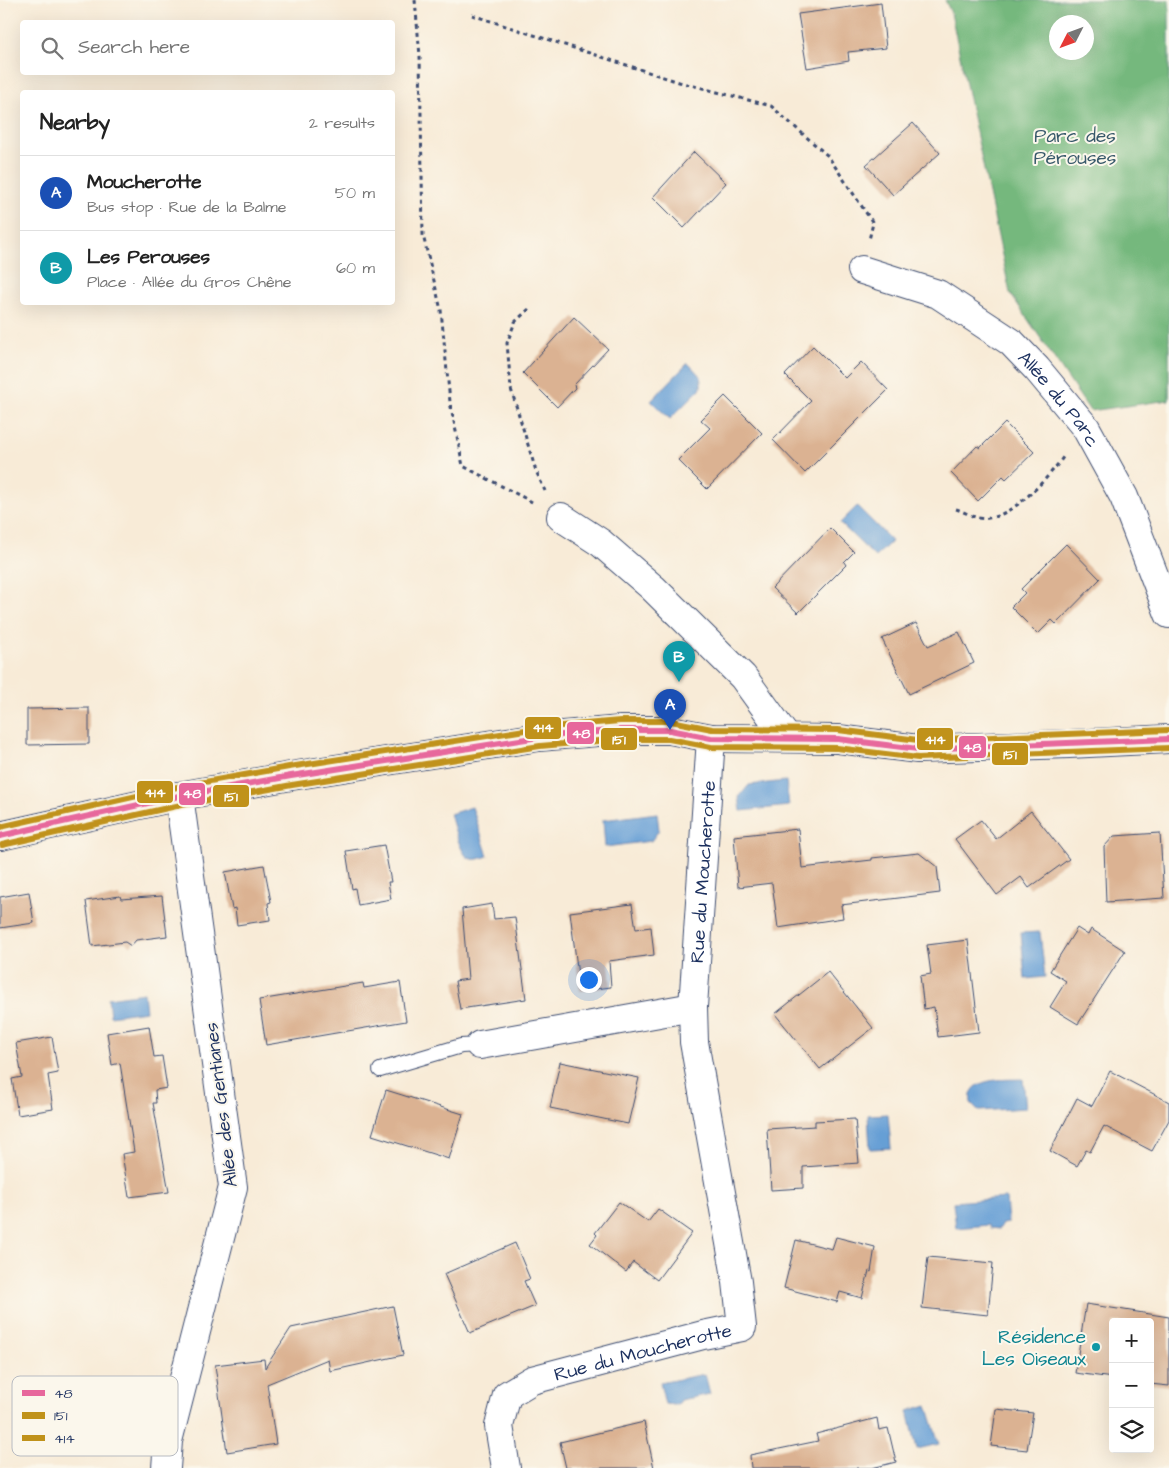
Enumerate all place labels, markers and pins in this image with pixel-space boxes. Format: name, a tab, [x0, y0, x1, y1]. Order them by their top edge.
pin: B	[663, 641, 695, 682]
pin: A	[654, 689, 686, 730]
place label: Résidence Les Oiseaux	[982, 1324, 1086, 1373]
marker: Résidence Les Oiseaux	[1090, 1341, 1102, 1353]

